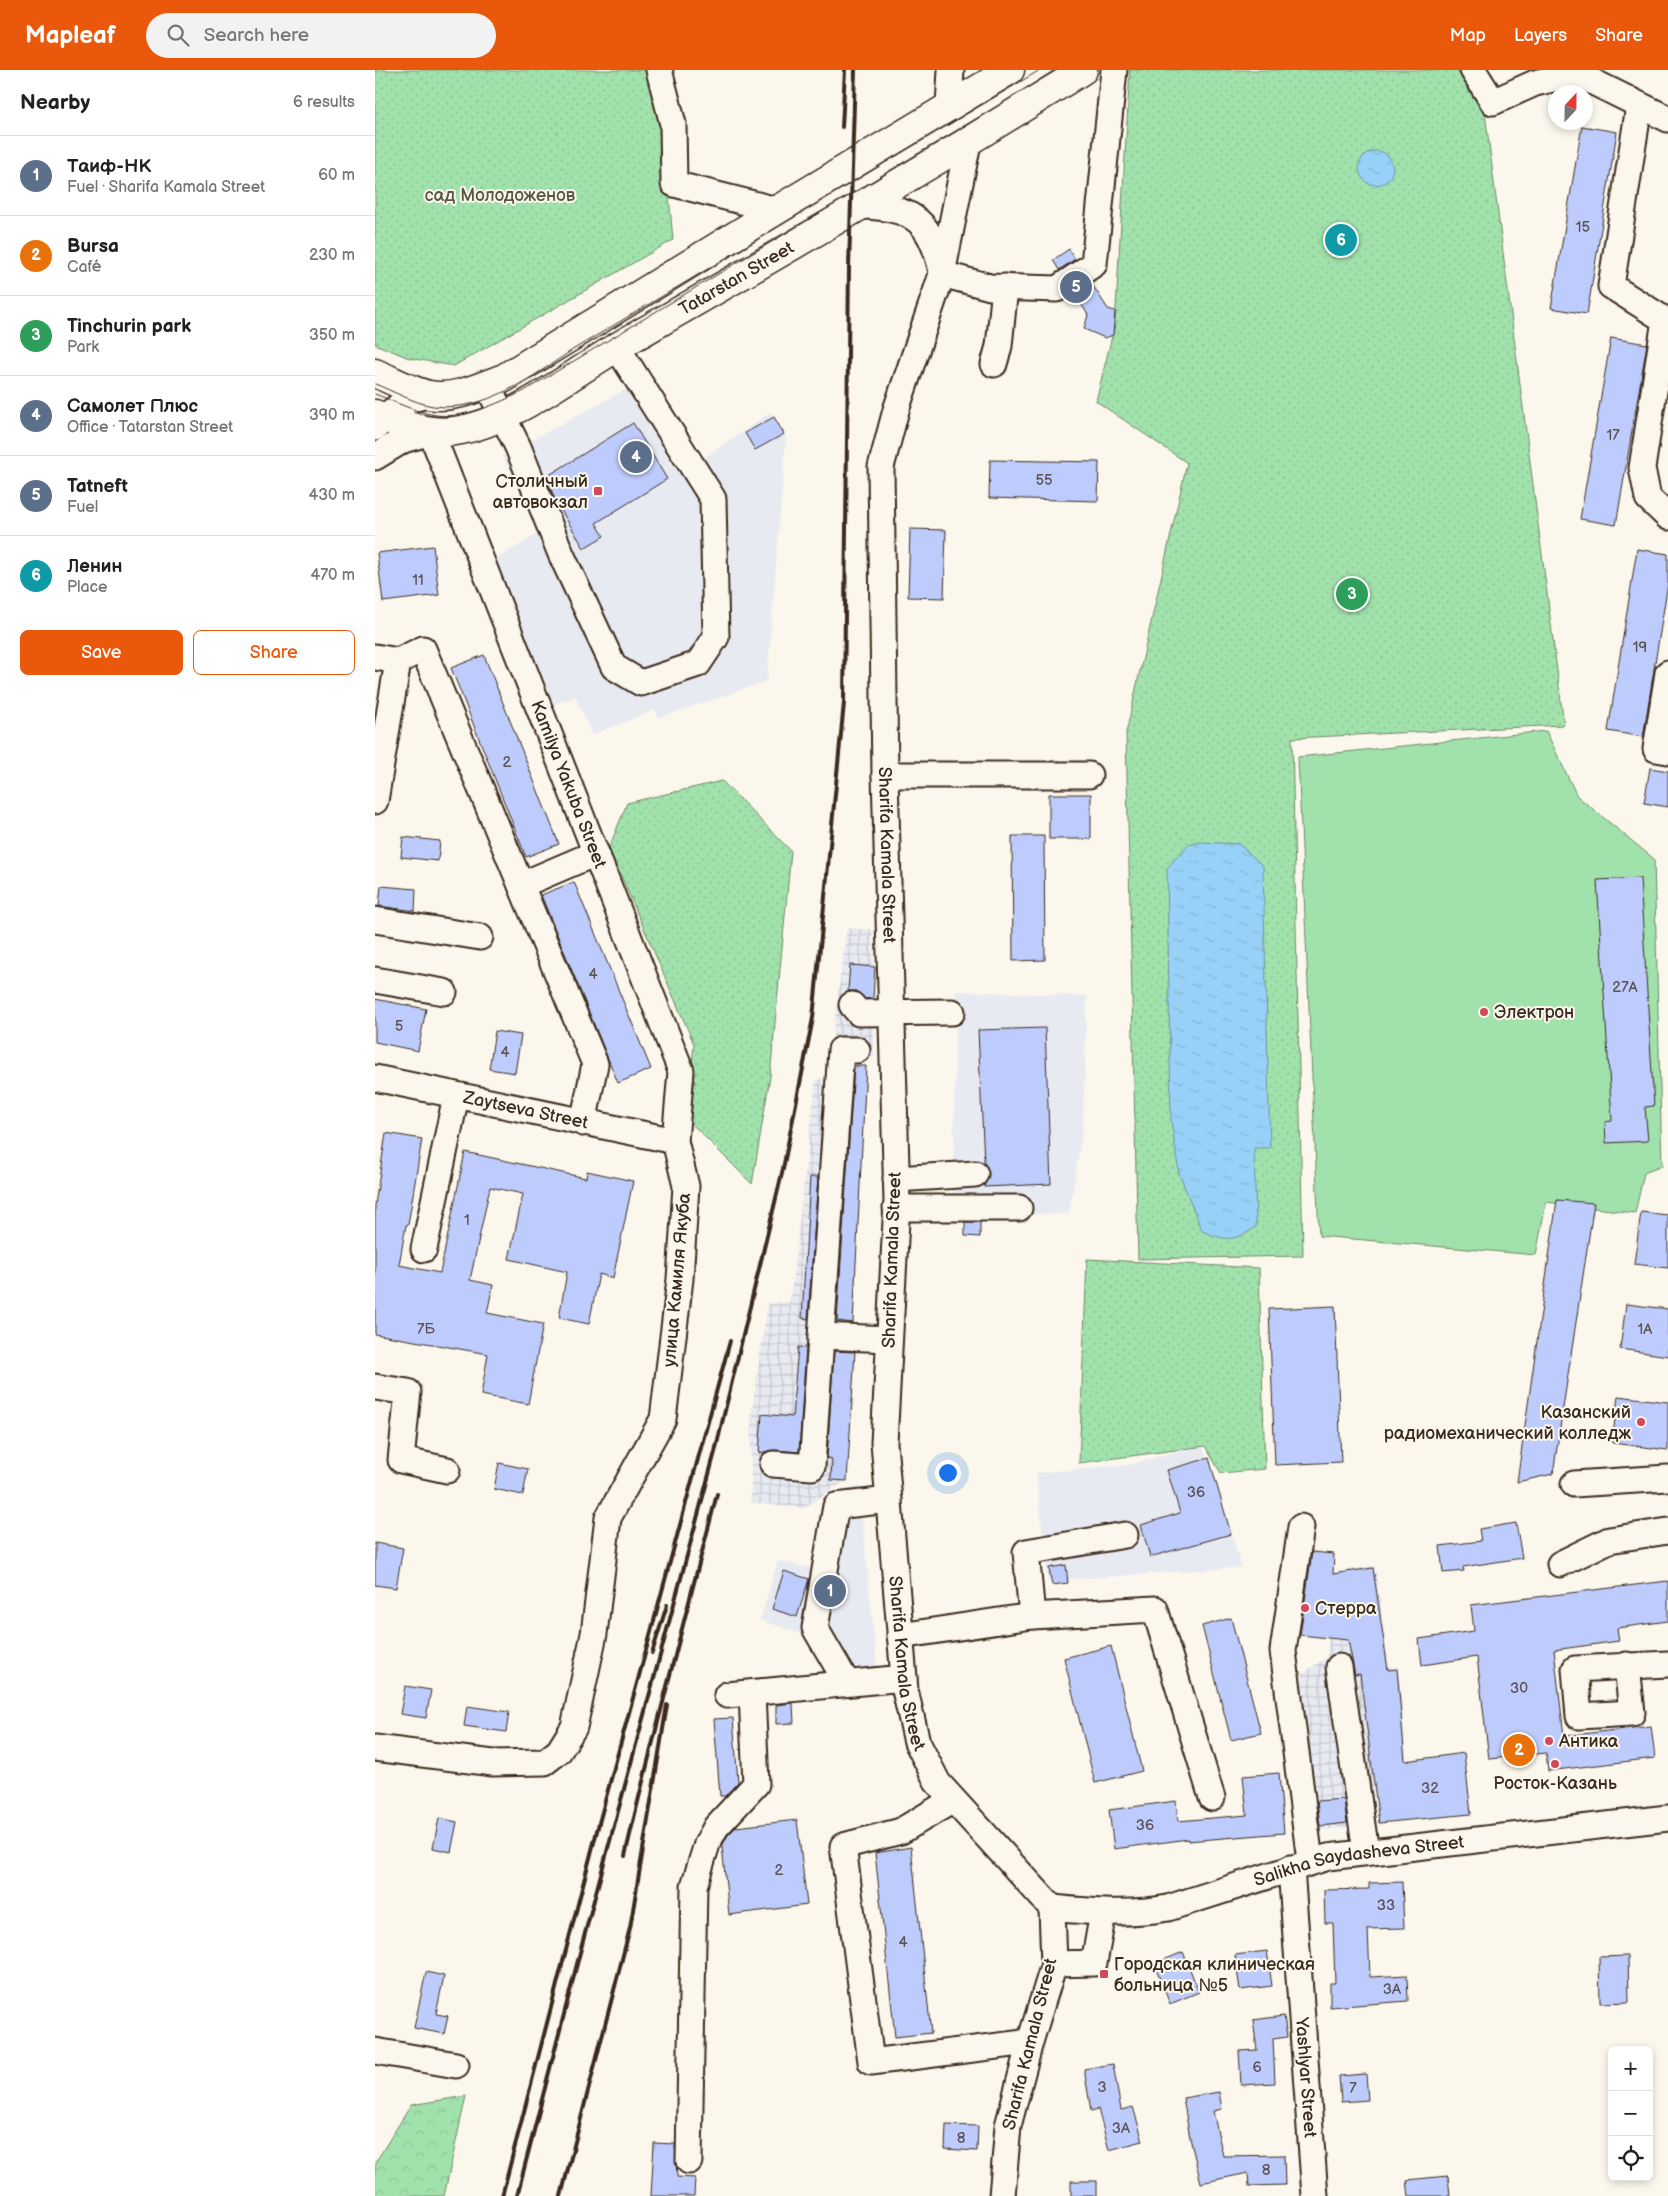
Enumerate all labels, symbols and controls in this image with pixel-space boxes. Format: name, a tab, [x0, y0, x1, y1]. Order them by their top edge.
search box	[146, 13, 496, 58]
text: Mapleaf	[25, 21, 116, 50]
icon: search	[164, 21, 192, 49]
text: Search here	[204, 24, 309, 47]
text: Map	[1450, 25, 1486, 46]
text: Layers	[1514, 25, 1567, 46]
text: Share	[1595, 25, 1643, 46]
north arrow	[1548, 85, 1593, 130]
text: Nearby	[20, 90, 90, 115]
text: 6 results	[293, 93, 355, 112]
text: Таиф-НК	[67, 155, 151, 178]
text: 1	[33, 166, 39, 185]
text: 60 m	[318, 166, 355, 185]
text: Fuel · Sharifa Kamala Street	[67, 178, 265, 197]
park label: сад Молодоженов	[425, 185, 576, 206]
house number: 15	[1576, 218, 1590, 237]
pin: 6	[1325, 221, 1357, 259]
text: Bursa	[67, 235, 119, 258]
street label: Tatarstan Street	[675, 237, 798, 320]
text: 2	[31, 246, 41, 265]
text: 230 m	[309, 246, 355, 265]
text: Café	[67, 258, 101, 277]
pin: 5	[1060, 268, 1092, 306]
text: Tinchurin park	[67, 315, 191, 338]
text: 3	[31, 326, 41, 345]
text: 350 m	[309, 326, 355, 345]
text: Park	[67, 338, 99, 357]
text: Самолет Плюс	[67, 395, 198, 418]
text: 4	[31, 406, 41, 425]
text: 390 m	[309, 406, 355, 425]
text: Office · Tatarstan Street	[67, 418, 233, 437]
house number: 17	[1606, 426, 1620, 445]
pin: 4	[620, 438, 652, 476]
place label: Столичный автовокзал	[493, 471, 588, 513]
house number: 55	[1035, 471, 1053, 490]
text: Tatneft	[67, 475, 128, 498]
marker: Столичный автовокзал	[592, 485, 604, 497]
text: 5	[31, 486, 41, 505]
text: 430 m	[308, 486, 355, 505]
text: Fuel	[67, 498, 98, 517]
text: Ленин	[67, 555, 122, 578]
text: 6	[31, 566, 41, 585]
text: 470 m	[310, 566, 355, 585]
house number: 11	[412, 571, 424, 590]
pin: 3	[1336, 575, 1368, 613]
text: Place	[67, 578, 108, 597]
button: Save	[20, 630, 183, 675]
button: Share	[193, 630, 355, 675]
house number: 19	[1633, 638, 1647, 657]
street label: Kamilya Yakuba Street	[526, 697, 611, 872]
house number: 2	[503, 753, 512, 772]
street label: Sharifa Kamala Street	[874, 767, 900, 944]
house number: 4	[588, 965, 598, 984]
house number: 27А	[1612, 978, 1639, 997]
place label: Электрон	[1494, 1002, 1574, 1023]
marker: Электрон	[1478, 1006, 1490, 1018]
house number: 5	[395, 1017, 403, 1036]
house number: 4	[500, 1043, 510, 1062]
street label: Zaytseva Street	[460, 1086, 590, 1133]
street label: Sharifa Kamala Street	[878, 1171, 906, 1348]
street label: улица Камиля Якуба	[659, 1192, 695, 1368]
house number: 1	[464, 1211, 470, 1230]
house number: 7Б	[417, 1320, 435, 1339]
house number: 1А	[1638, 1320, 1653, 1339]
place label: Казанский радиомеханический колледж	[1384, 1402, 1631, 1444]
marker: Казанский радиомеханический колледж	[1635, 1416, 1647, 1428]
your location	[935, 1460, 961, 1486]
house number: 36	[1187, 1483, 1205, 1502]
pin: 1	[814, 1572, 846, 1610]
street label: Sharifa Kamala Street	[885, 1575, 930, 1755]
place label: Стерра	[1315, 1598, 1377, 1619]
marker: Стерра	[1299, 1602, 1311, 1614]
house number: 30	[1510, 1679, 1528, 1698]
pin: 2	[1503, 1731, 1535, 1769]
place label: Антика	[1558, 1731, 1619, 1752]
marker: Антика	[1543, 1735, 1555, 1747]
marker: Росток-Казань	[1549, 1758, 1561, 1770]
place label: Росток-Казань	[1493, 1773, 1617, 1794]
house number: 32	[1421, 1779, 1439, 1798]
house number: 36	[1136, 1816, 1154, 1835]
street label: Salikha Saydasheva Street	[1251, 1831, 1466, 1891]
house number: 2	[775, 1861, 784, 1880]
house number: 33	[1377, 1896, 1395, 1915]
house number: 4	[898, 1933, 908, 1952]
place label: Городская клиническая больница №5	[1114, 1954, 1315, 1996]
street label: Sharifa Kamala Street	[998, 1955, 1062, 2132]
marker: Городская клиническая больница №5	[1098, 1968, 1110, 1980]
house number: 3А	[1383, 1980, 1402, 1999]
street label: Yashlyar Street	[1291, 2016, 1321, 2139]
map controls	[1608, 2046, 1653, 2181]
button: +	[1608, 2046, 1653, 2091]
house number: 6	[1252, 2058, 1262, 2077]
house number: 3	[1097, 2078, 1107, 2097]
house number: 7	[1349, 2079, 1357, 2098]
button: −	[1608, 2091, 1653, 2136]
house number: 3А	[1112, 2119, 1131, 2138]
house number: 8	[957, 2129, 966, 2148]
button: locate	[1608, 2136, 1653, 2181]
house number: 8	[1262, 2161, 1271, 2180]

